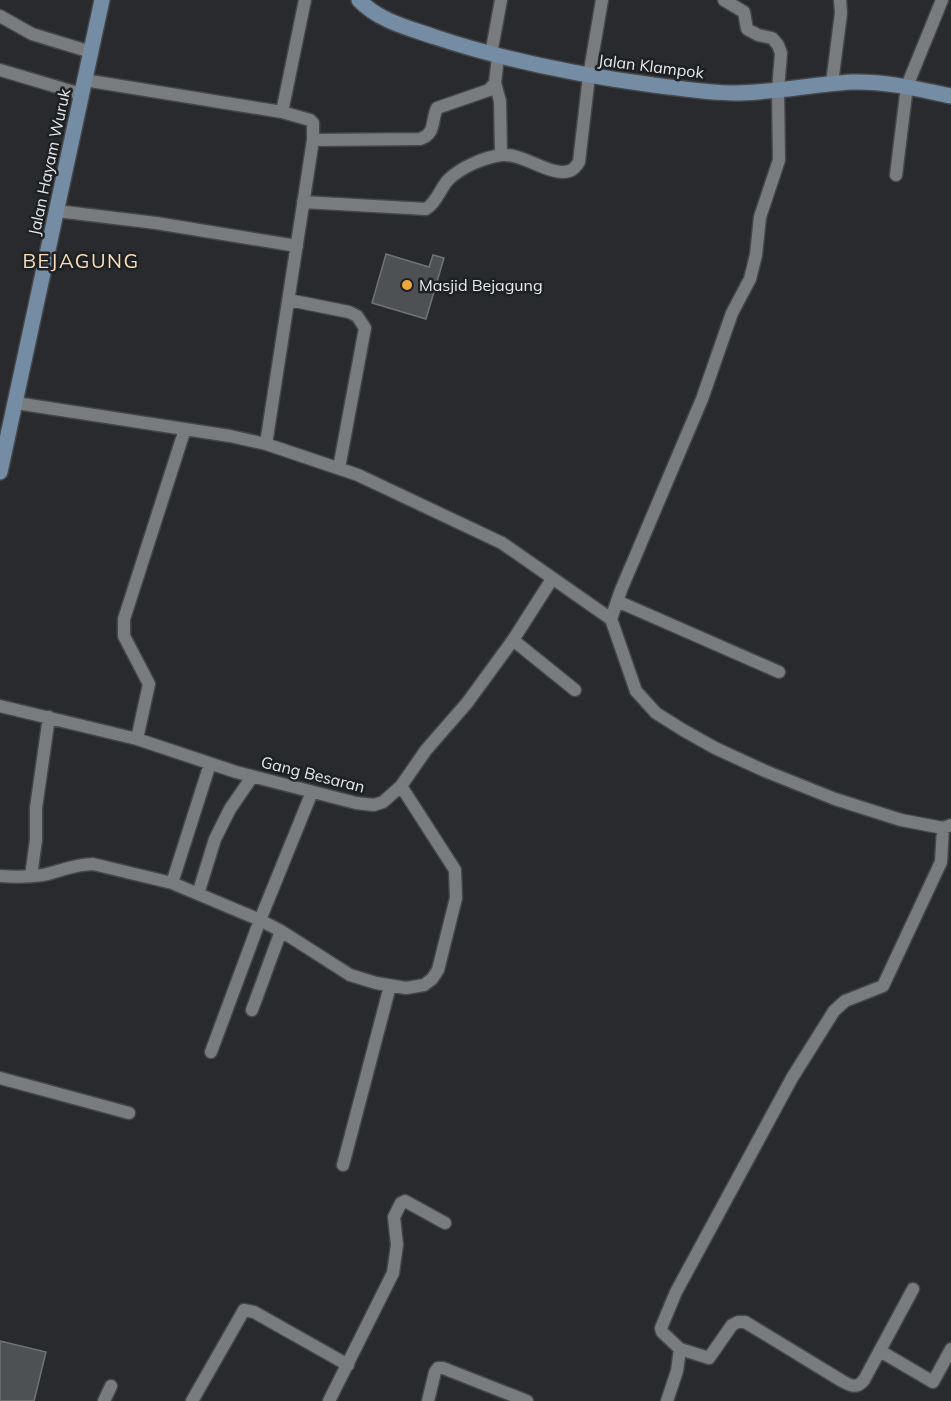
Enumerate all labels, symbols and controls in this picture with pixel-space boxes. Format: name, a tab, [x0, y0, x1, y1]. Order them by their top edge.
street label: Jalan Klampok	[597, 50, 706, 83]
street label: Jalan Hayam Wuruk	[24, 86, 74, 237]
district label: BEJAGUNG	[22, 248, 140, 273]
place label: Masjid Bejagung	[419, 275, 543, 295]
marker: Masjid Bejagung	[400, 278, 414, 292]
street label: Gang Besaran	[259, 751, 367, 797]

